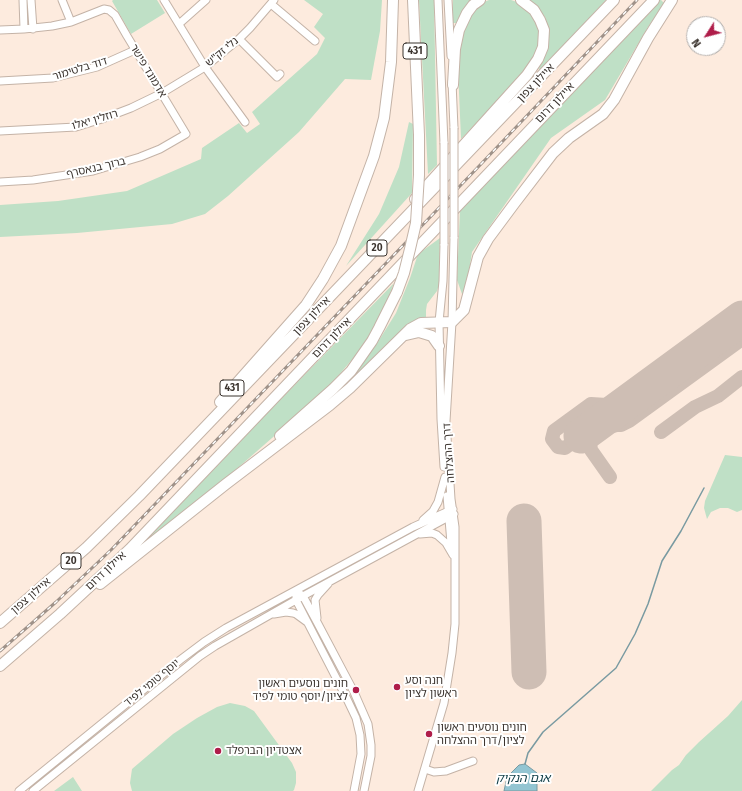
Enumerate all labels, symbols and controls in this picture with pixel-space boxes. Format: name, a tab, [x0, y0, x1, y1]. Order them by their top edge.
north arrow	[686, 16, 726, 56]
street label: נלי זק"ש	[203, 34, 241, 70]
text: N	[689, 36, 704, 50]
street label: אדמונד פישר	[127, 42, 169, 100]
road number: 431	[403, 43, 427, 59]
street label: דוד בלטימור	[51, 54, 109, 84]
street label: איילון צפון	[515, 61, 557, 105]
street label: איילון דרום	[533, 80, 577, 126]
street label: רוזלין יאלו	[70, 107, 120, 133]
street label: ברוך בנאסרף	[65, 155, 127, 181]
road number: 20	[367, 240, 387, 256]
street label: איילון צפון	[291, 294, 333, 338]
street label: איילון דרום	[310, 315, 354, 361]
road number: 431	[220, 380, 244, 396]
street label: דרך ההצלחה	[440, 423, 458, 483]
street label: איילון דרום	[83, 549, 129, 593]
road number: 20	[61, 553, 81, 569]
street label: איילון צפון	[8, 575, 54, 617]
street label: יוסף טומי לפיד	[121, 656, 183, 710]
place label: חנה וסע ראשון לציון	[405, 674, 457, 700]
place label: חונים נוסעים ראשון לציון/יוסף טומי לפיד	[252, 677, 348, 703]
marker: חנה וסע ראשון לציון	[392, 682, 402, 692]
marker: חונים נוסעים ראשון לציון/יוסף טומי לפיד	[351, 685, 361, 695]
place label: חונים נוסעים ראשון לציון/דרך ההצלחה	[437, 721, 527, 747]
marker: חונים נוסעים ראשון לציון/דרך ההצלחה	[424, 729, 434, 739]
place label: אצטדיון הברפלד	[226, 744, 302, 758]
marker: אצטדיון הברפלד	[213, 746, 223, 756]
water label: אגם הנקיק	[496, 772, 550, 786]

